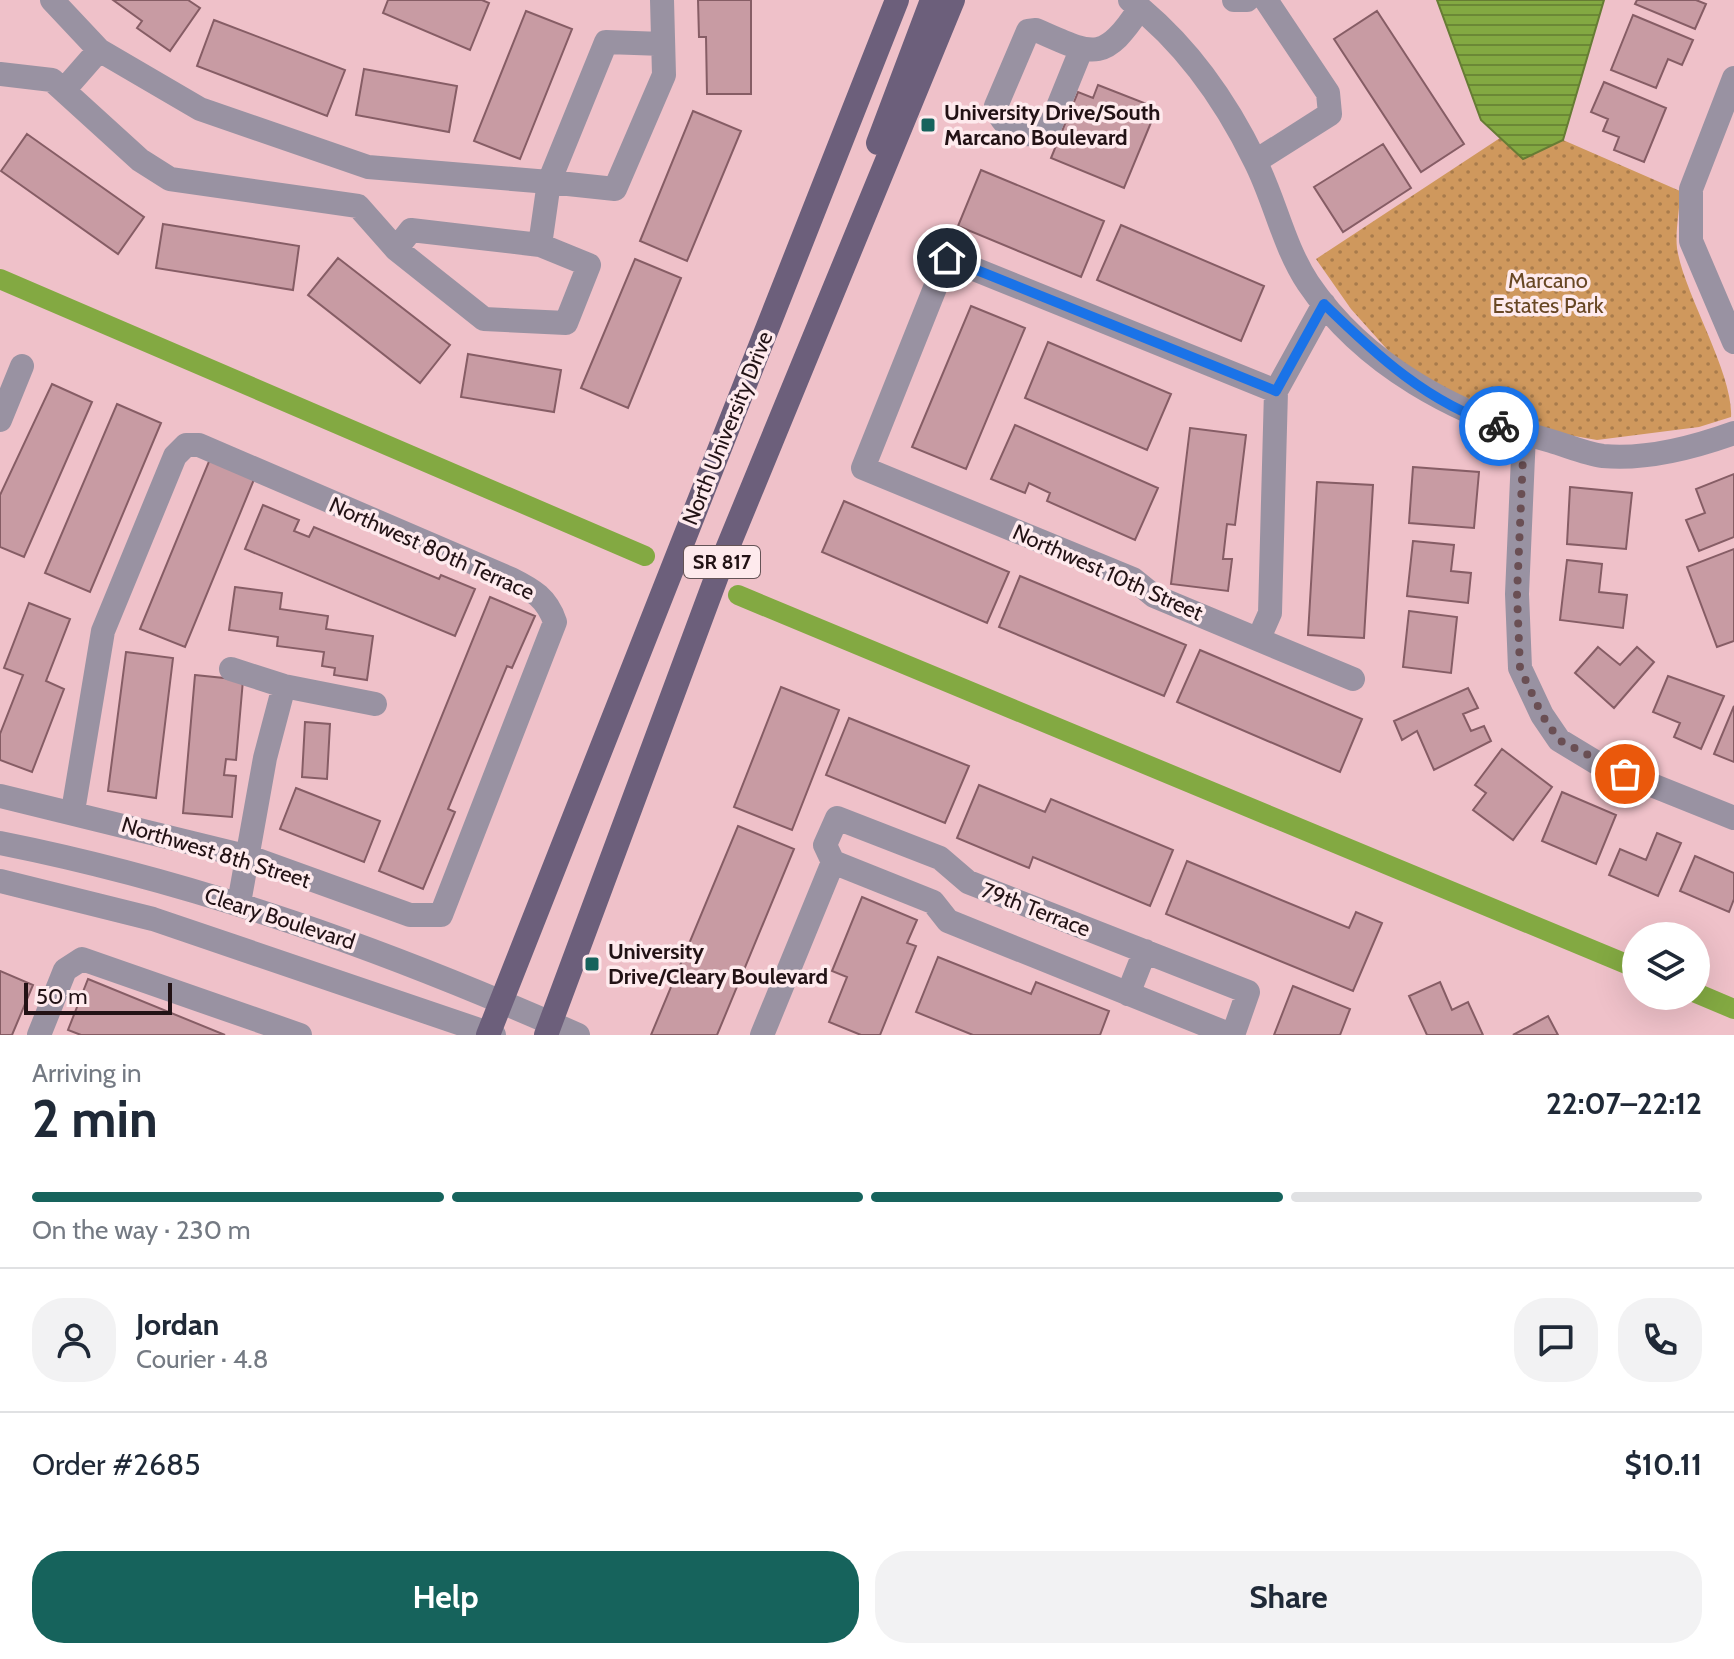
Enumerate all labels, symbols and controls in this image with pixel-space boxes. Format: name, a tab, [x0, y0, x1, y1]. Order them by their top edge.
place label: University Drive/South Marcano Boulevard	[944, 99, 1160, 151]
marker: University Drive/South Marcano Boulevard	[919, 116, 937, 134]
pin	[913, 224, 981, 292]
icon: home	[925, 236, 969, 280]
park label: Marcano Estates Park	[1492, 267, 1604, 319]
street label: North University Drive	[676, 327, 779, 529]
courier	[1459, 386, 1539, 466]
icon: bike	[1477, 404, 1521, 448]
street label: Northwest 80th Terrace	[325, 491, 539, 606]
street label: Northwest 10th Street	[1009, 518, 1208, 627]
road number: SR 817	[684, 546, 760, 578]
pin	[1591, 740, 1659, 808]
icon: bag	[1603, 752, 1647, 796]
street label: Northwest 8th Street	[118, 811, 314, 894]
street label: 79th Terrace	[978, 876, 1094, 943]
street label: Cleary Boulevard	[201, 881, 358, 956]
map controls	[1622, 922, 1710, 1010]
button: layers	[1622, 922, 1710, 1010]
place label: University Drive/Cleary Boulevard	[608, 938, 828, 990]
marker: University Drive/Cleary Boulevard	[583, 955, 601, 973]
scale bar	[24, 979, 172, 1015]
text: 50 m	[36, 983, 88, 1010]
text: Arriving in	[32, 1057, 142, 1089]
text: 22:07–22:12	[1546, 1085, 1702, 1122]
text: 2 min	[32, 1087, 158, 1150]
text: On the way · 230 m	[32, 1214, 250, 1246]
button: person	[32, 1298, 116, 1382]
button: chat	[1514, 1298, 1598, 1382]
button: phone	[1618, 1298, 1702, 1382]
text: Jordan	[136, 1306, 219, 1343]
text: Courier · 4.8	[136, 1343, 269, 1375]
text: Order #2685	[32, 1446, 201, 1483]
text: $10.11	[1624, 1446, 1702, 1483]
button: Help	[32, 1551, 859, 1643]
button: Share	[875, 1551, 1702, 1643]

